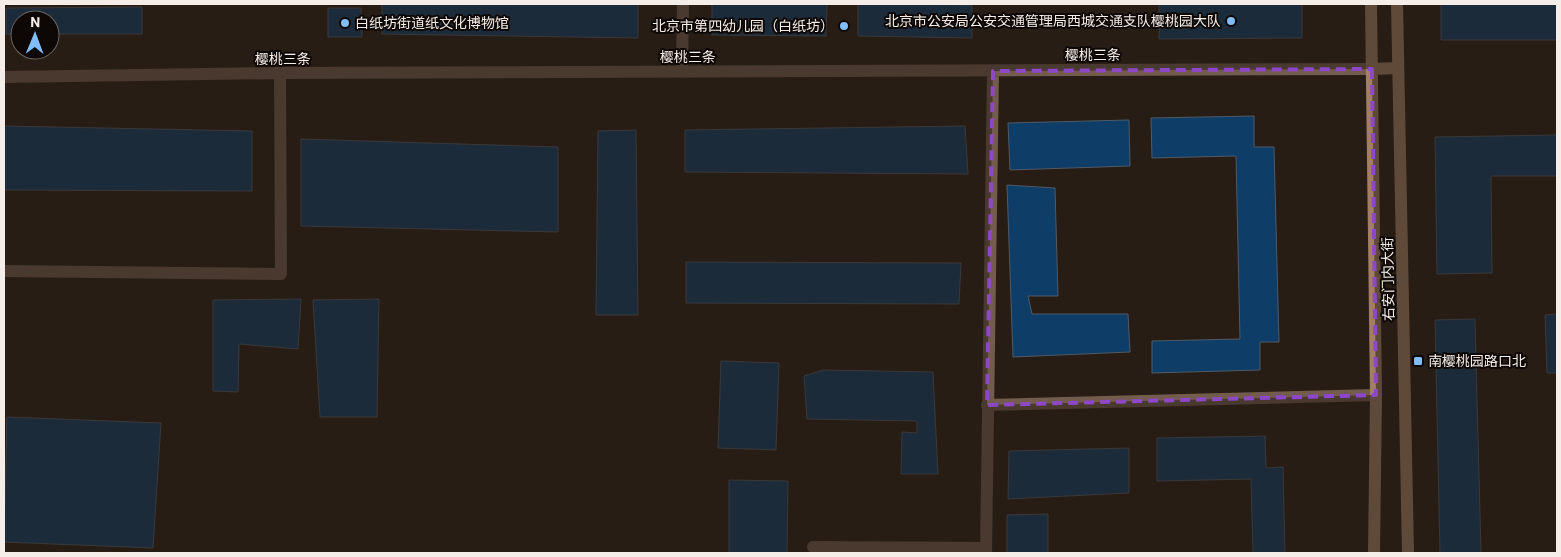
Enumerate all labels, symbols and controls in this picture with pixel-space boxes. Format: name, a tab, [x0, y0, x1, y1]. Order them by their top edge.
north arrow	[10, 10, 60, 60]
place label: 北京市公安局公安交通管理局西城交通支队樱桃园大队	[885, 13, 1221, 29]
text: N	[30, 14, 40, 30]
place label: 白纸坊街道纸文化博物馆	[355, 15, 509, 31]
marker: 北京市公安局公安交通管理局西城交通支队樱桃园大队	[1225, 15, 1237, 27]
marker: 白纸坊街道纸文化博物馆	[339, 17, 351, 29]
place label: 北京市第四幼儿园（白纸坊）	[652, 18, 834, 34]
marker: 北京市第四幼儿园（白纸坊）	[838, 20, 850, 32]
street label: 樱桃三条	[1065, 47, 1121, 63]
street label: 樱桃三条	[660, 49, 716, 65]
street label: 樱桃三条	[255, 51, 311, 67]
street label: 右安门内大街	[1379, 237, 1397, 321]
place label: 南樱桃园路口北	[1428, 353, 1526, 369]
marker: 南樱桃园路口北	[1412, 355, 1424, 367]

